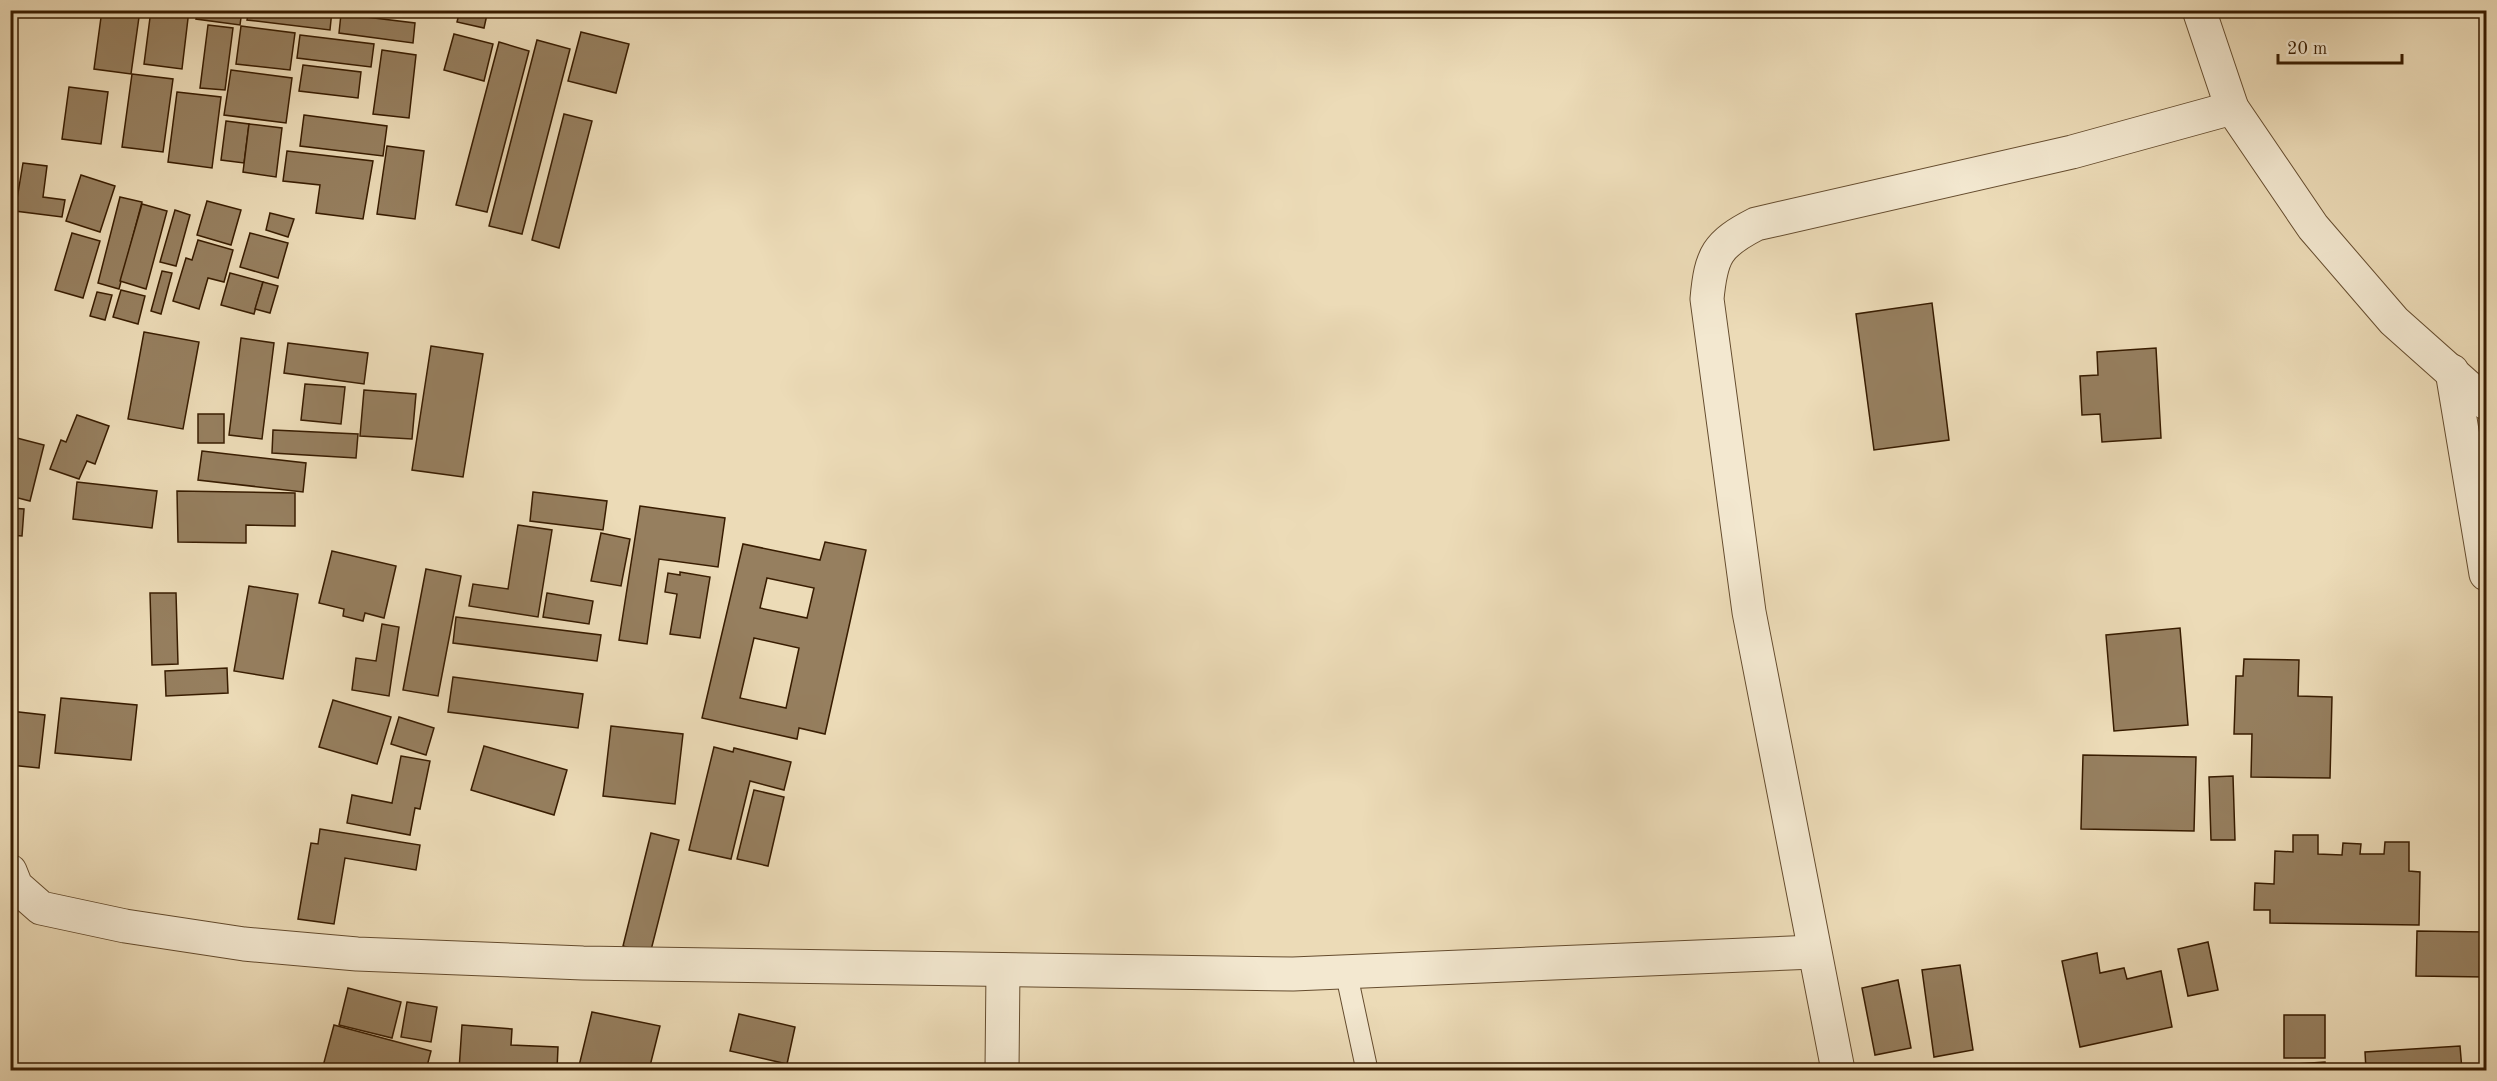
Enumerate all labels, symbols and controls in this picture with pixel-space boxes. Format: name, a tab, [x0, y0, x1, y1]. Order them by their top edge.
scale bar	[2278, 27, 2402, 65]
text: 20 m	[2287, 40, 2327, 58]

